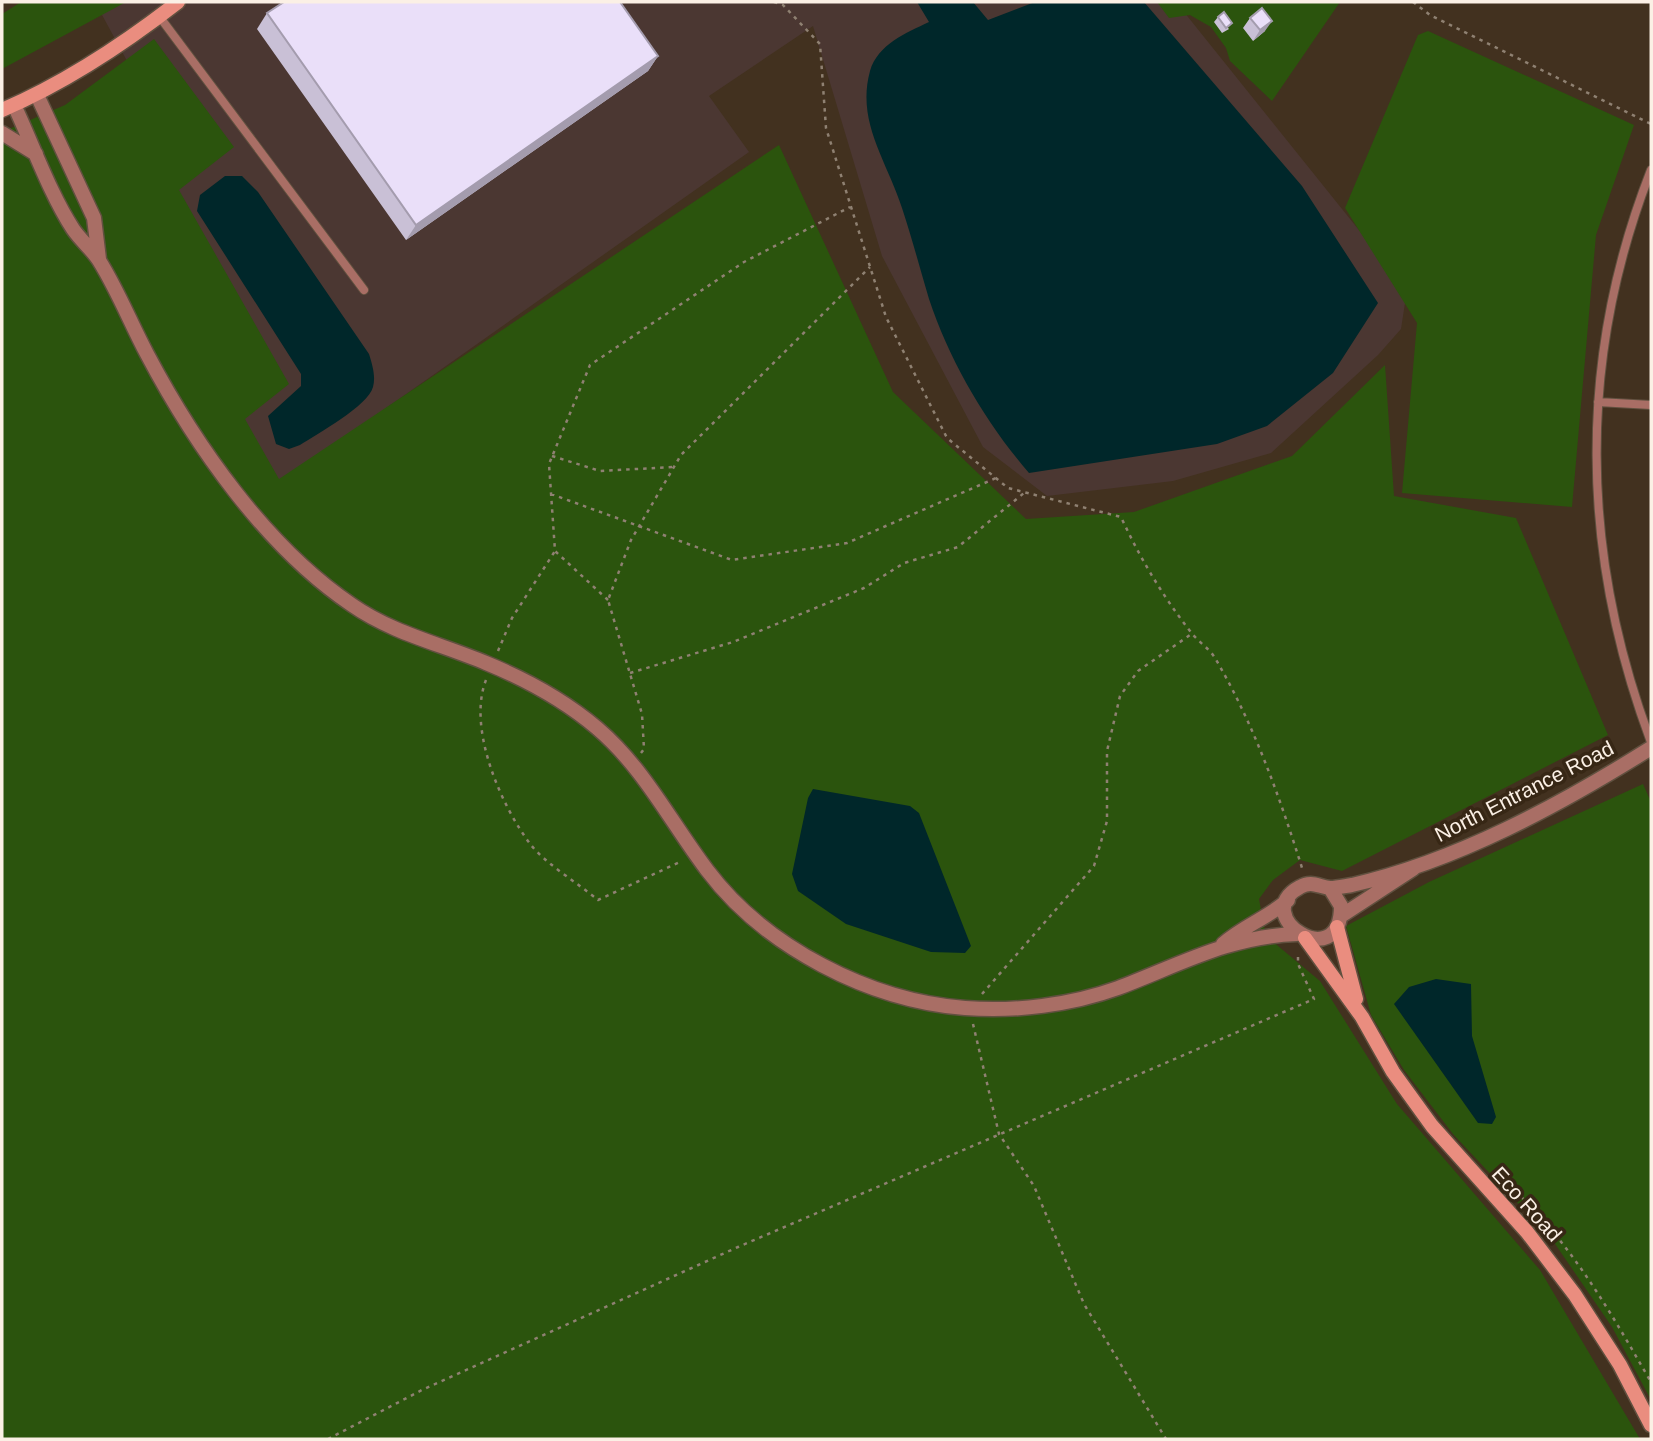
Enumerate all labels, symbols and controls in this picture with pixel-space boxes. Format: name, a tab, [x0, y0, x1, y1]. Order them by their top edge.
street label: North Entrance Road	[1431, 736, 1617, 846]
street label: Eco Road	[1488, 1162, 1566, 1246]

